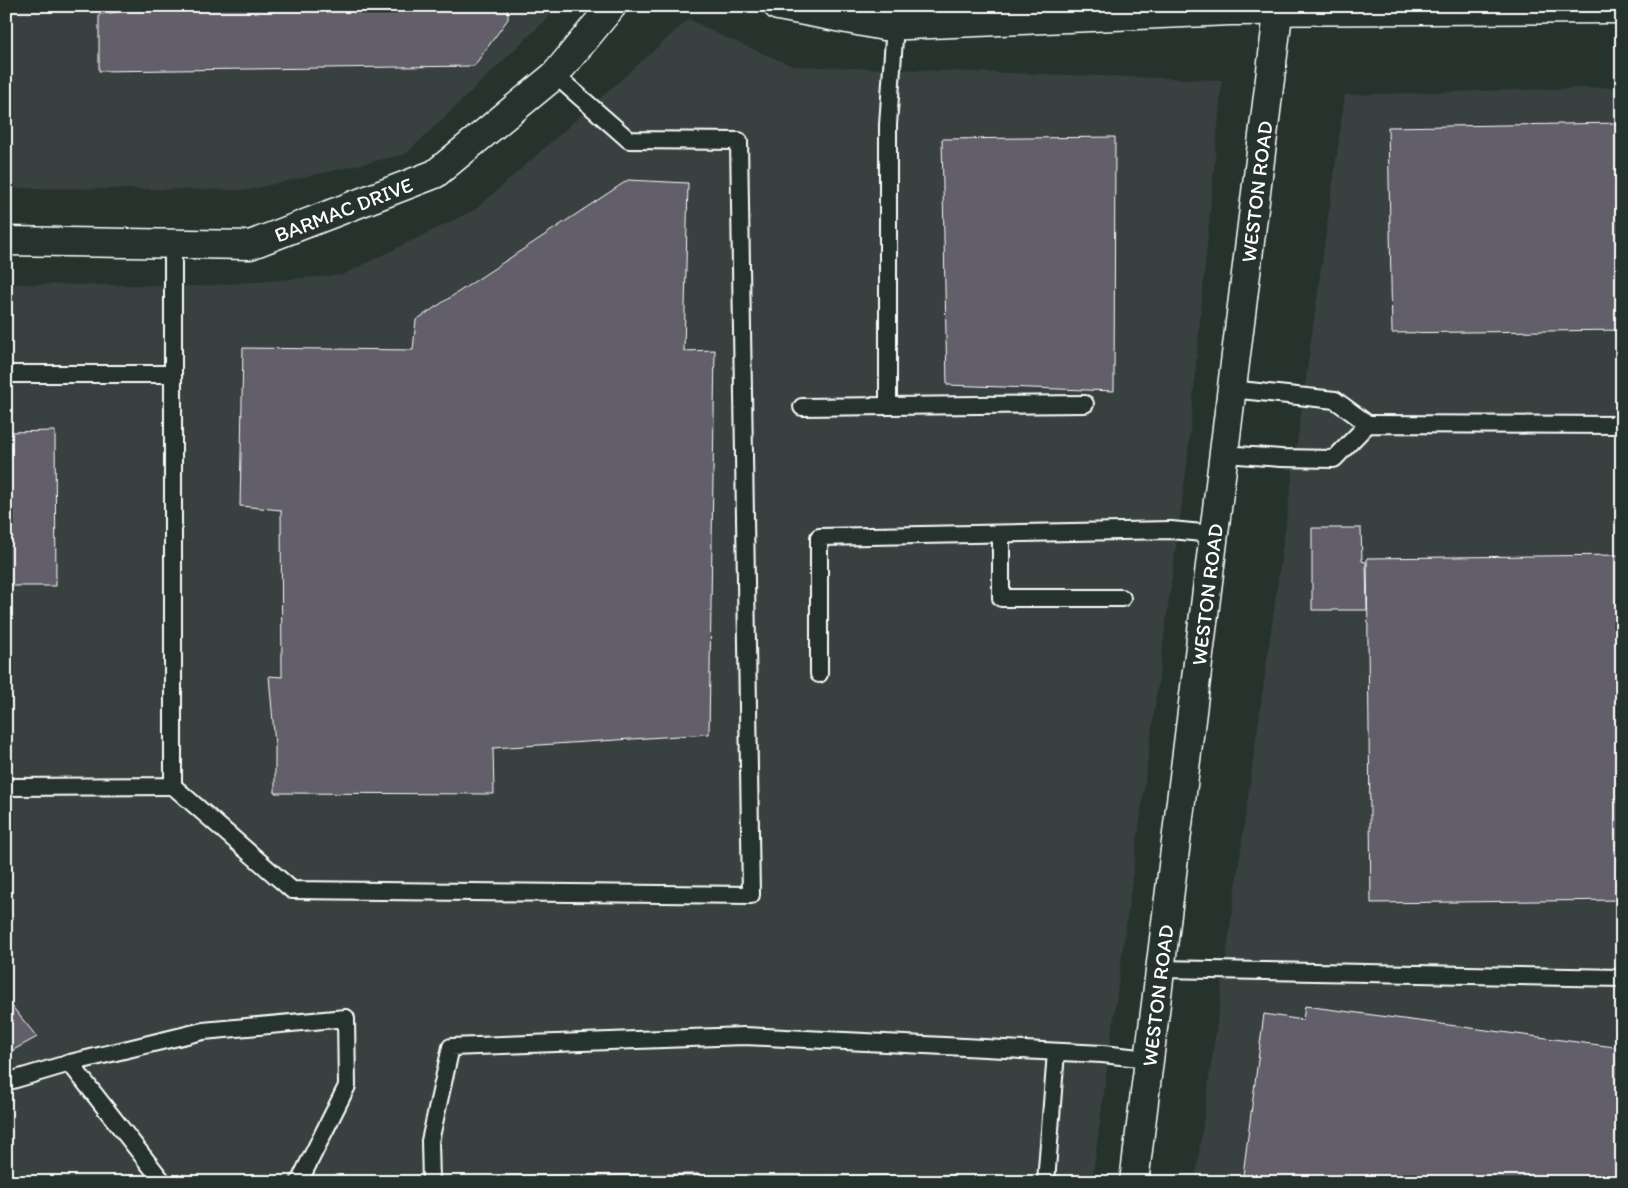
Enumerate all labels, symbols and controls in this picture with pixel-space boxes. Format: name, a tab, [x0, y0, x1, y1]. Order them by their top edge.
street label: WESTON ROAD	[1235, 119, 1277, 264]
street label: BARMAC DRIVE	[271, 171, 416, 247]
street label: WESTON ROAD	[1185, 522, 1228, 667]
street label: WESTON ROAD	[1136, 923, 1178, 1068]

